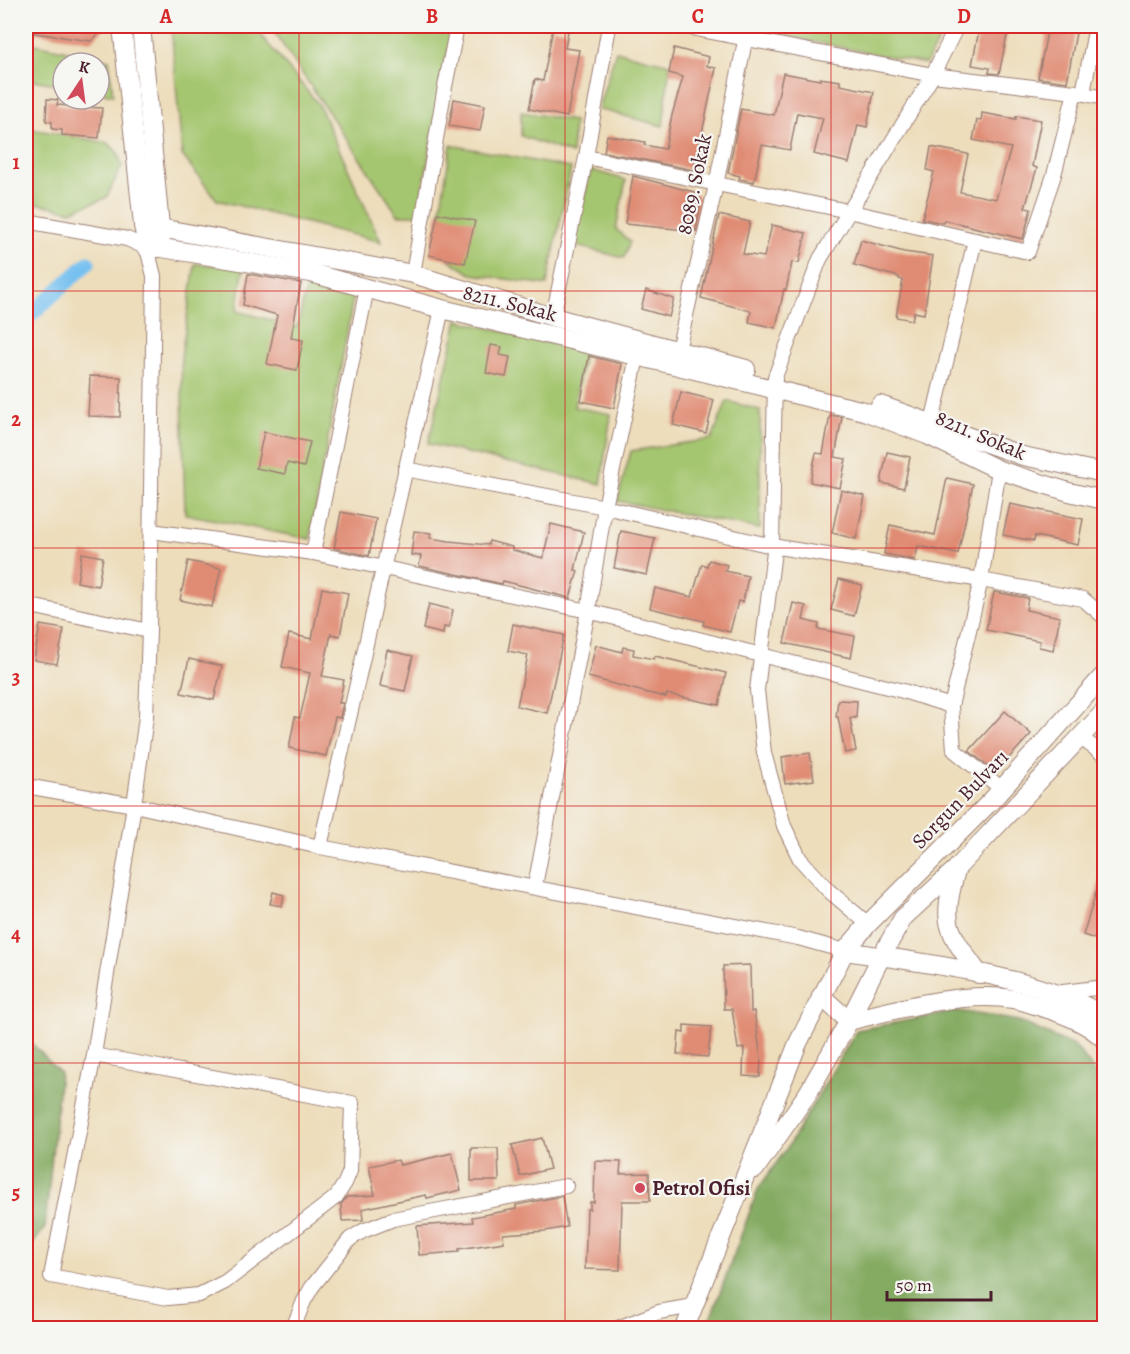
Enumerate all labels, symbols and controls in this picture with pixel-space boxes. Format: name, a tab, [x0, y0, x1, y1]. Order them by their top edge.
text: A	[159, 3, 173, 30]
text: B	[426, 3, 438, 30]
text: C	[692, 3, 704, 30]
text: D	[957, 3, 971, 30]
north arrow	[51, 51, 111, 111]
text: K	[77, 55, 92, 79]
street label: 8089. Sokak	[670, 130, 718, 237]
text: 1	[12, 149, 20, 176]
street label: 8211. Sokak	[460, 278, 561, 328]
street label: 8211. Sokak	[931, 403, 1031, 467]
text: 2	[11, 406, 21, 433]
text: 3	[12, 664, 20, 691]
street label: Sorgun Bulvarı	[905, 743, 1015, 855]
text: 4	[11, 921, 21, 948]
place label: Petrol Ofisi	[652, 1174, 750, 1202]
text: 5	[12, 1179, 20, 1206]
marker: Petrol Ofisi	[633, 1181, 647, 1195]
scale bar	[887, 1264, 990, 1302]
text: 50 m	[896, 1273, 932, 1297]

